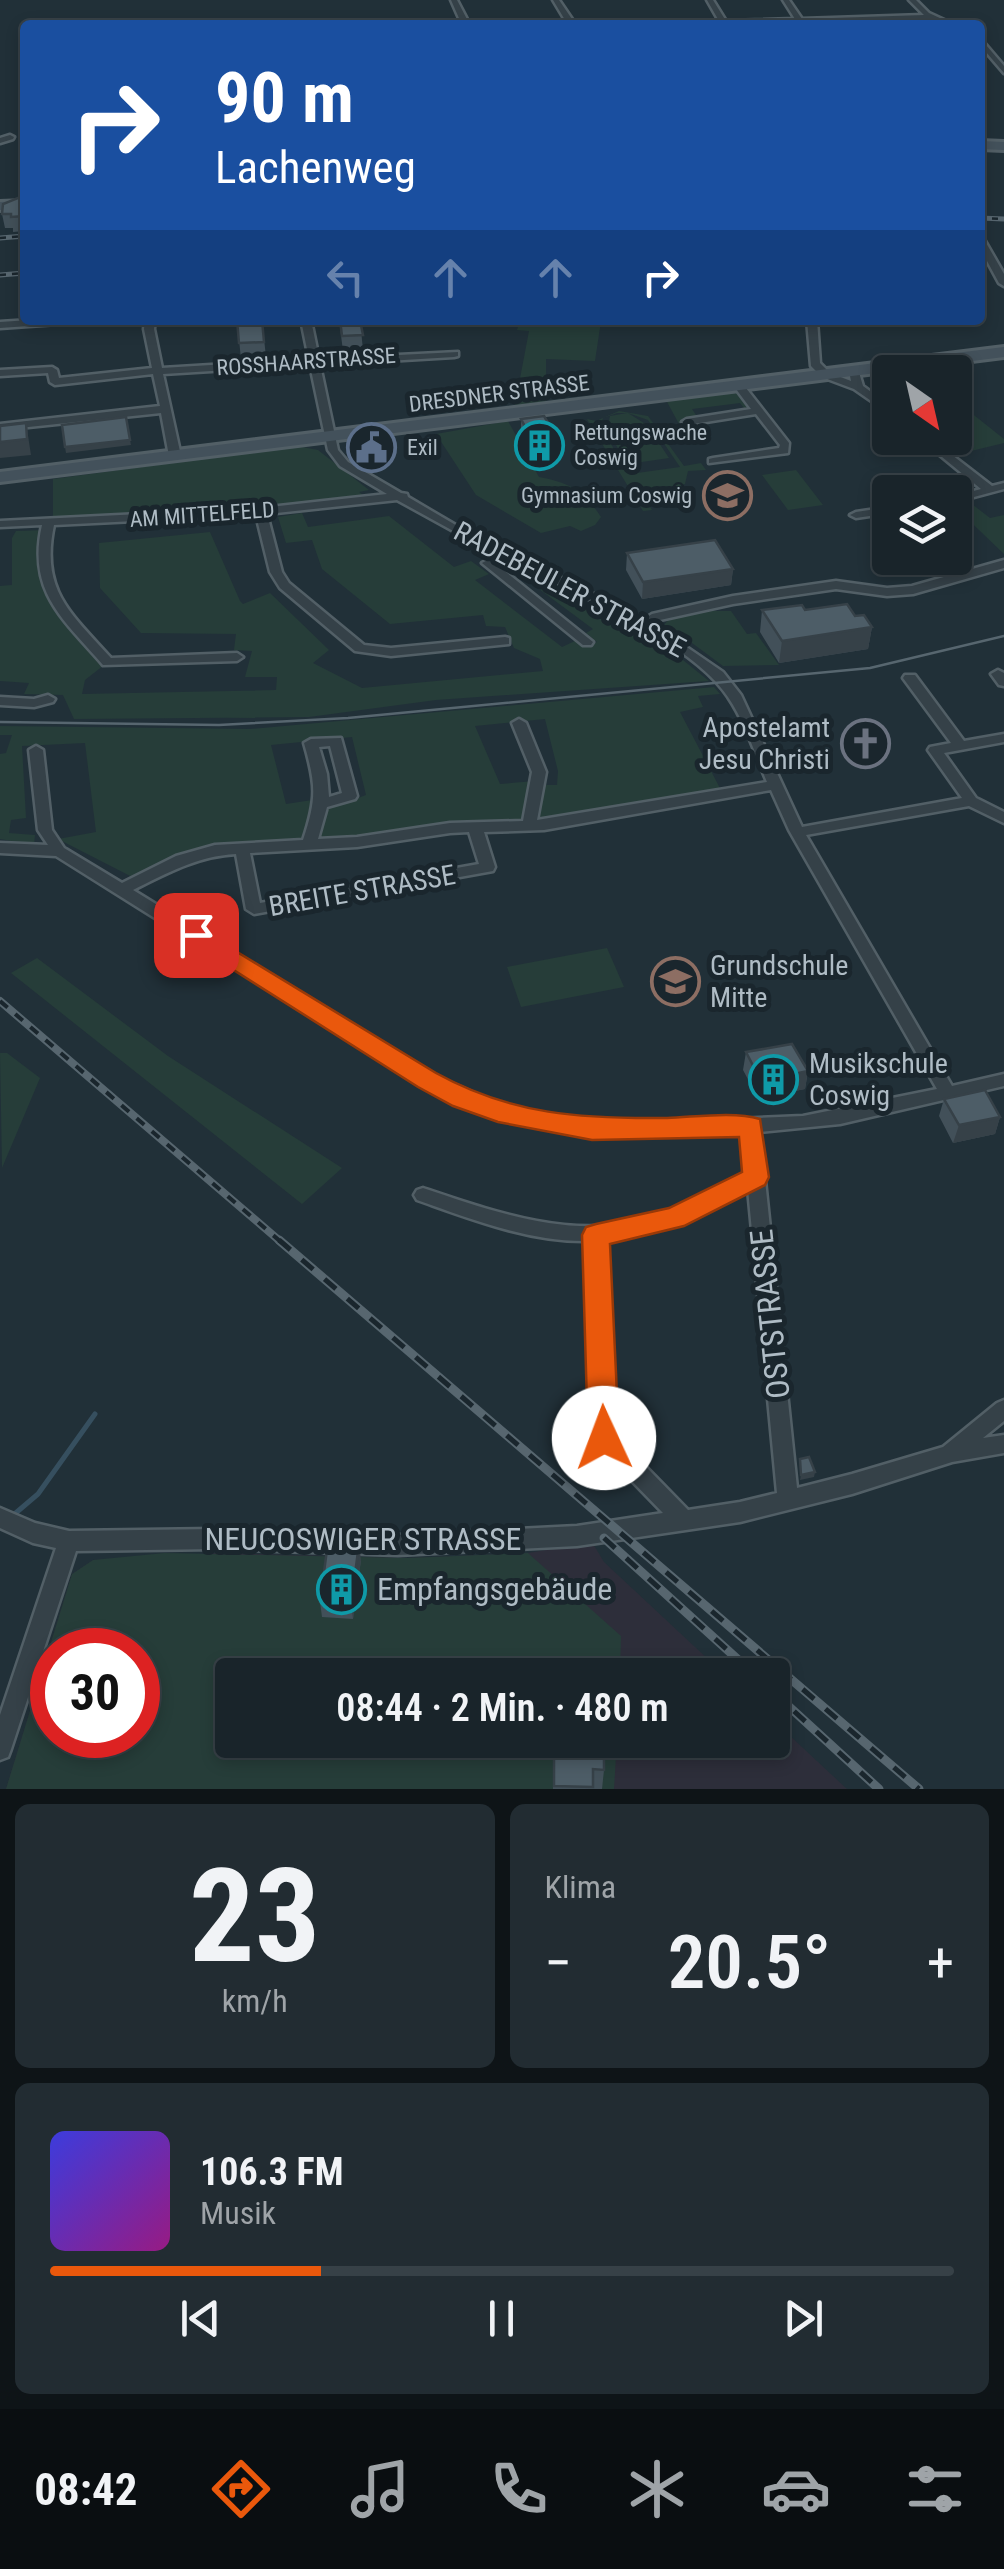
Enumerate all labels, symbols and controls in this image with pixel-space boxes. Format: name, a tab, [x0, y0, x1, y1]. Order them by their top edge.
text: 90 m	[215, 57, 354, 139]
icon: right	[50, 60, 180, 190]
text: Lachenweg	[215, 141, 416, 194]
icon: left	[318, 250, 373, 305]
icon: ahead	[423, 250, 478, 305]
icon: ahead	[528, 250, 583, 305]
icon: right	[633, 250, 688, 305]
street label: ROSSHAARSTRASSE	[216, 343, 397, 380]
north arrow	[872, 355, 972, 455]
map controls	[872, 355, 972, 575]
street label: DRESDNER STRASSE	[408, 370, 591, 417]
building icon: Rettungswache Coswig	[513, 419, 565, 471]
place label: Rettungswache Coswig	[574, 420, 707, 470]
public building icon: Exil	[346, 421, 398, 473]
place label: Exil	[407, 435, 438, 460]
school or university icon: Gymnasium Coswig	[701, 469, 753, 521]
button: layers	[872, 475, 972, 575]
place label: Gymnasium Coswig	[521, 483, 692, 508]
street label: AM MITTELFELD	[129, 497, 275, 532]
street label: RADEBEULER STRASSE	[448, 514, 691, 664]
place label: Apostelamt Jesu Christi	[699, 711, 830, 776]
church icon: Apostelamt Jesu Christi	[839, 717, 891, 769]
street label: BREITE STRASSE	[266, 858, 458, 923]
pin	[154, 893, 239, 978]
icon: arrive	[169, 908, 224, 963]
place label: Grundschule Mitte	[710, 949, 848, 1014]
school or university icon: Grundschule Mitte	[649, 955, 701, 1007]
place label: Musikschule Coswig	[809, 1047, 948, 1112]
building icon: Musikschule Coswig	[748, 1053, 800, 1105]
street label: OSTSTRASSE	[742, 1227, 798, 1401]
position arrow	[552, 1386, 656, 1490]
street label: NEUCOSWIGER STRASSE	[205, 1520, 521, 1558]
building icon: Empfangsgebäude	[316, 1563, 368, 1615]
place label: Empfangsgebäude	[377, 1570, 612, 1608]
speed limit sign: 30	[30, 1628, 160, 1758]
text: 08:44 · 2 Min. · 480 m	[336, 1686, 669, 1730]
text: 23	[189, 1840, 320, 1993]
text: Klima	[545, 1868, 616, 1906]
text: 20.5°	[668, 1918, 831, 2006]
text: −	[545, 1931, 572, 1995]
text: +	[927, 1931, 954, 1995]
text: km/h	[222, 1982, 288, 2020]
text: 106.3 FM	[200, 2150, 344, 2194]
text: Musik	[200, 2194, 276, 2232]
icon: previous	[173, 2291, 228, 2346]
icon: pause	[474, 2291, 529, 2346]
icon: next	[776, 2291, 831, 2346]
icon: directions	[206, 2454, 276, 2524]
icon: music	[345, 2454, 415, 2524]
icon: phone	[484, 2454, 554, 2524]
icon: climate	[622, 2454, 692, 2524]
icon: car	[761, 2454, 831, 2524]
icon: filters	[900, 2454, 970, 2524]
text: 08:42	[34, 2463, 138, 2516]

